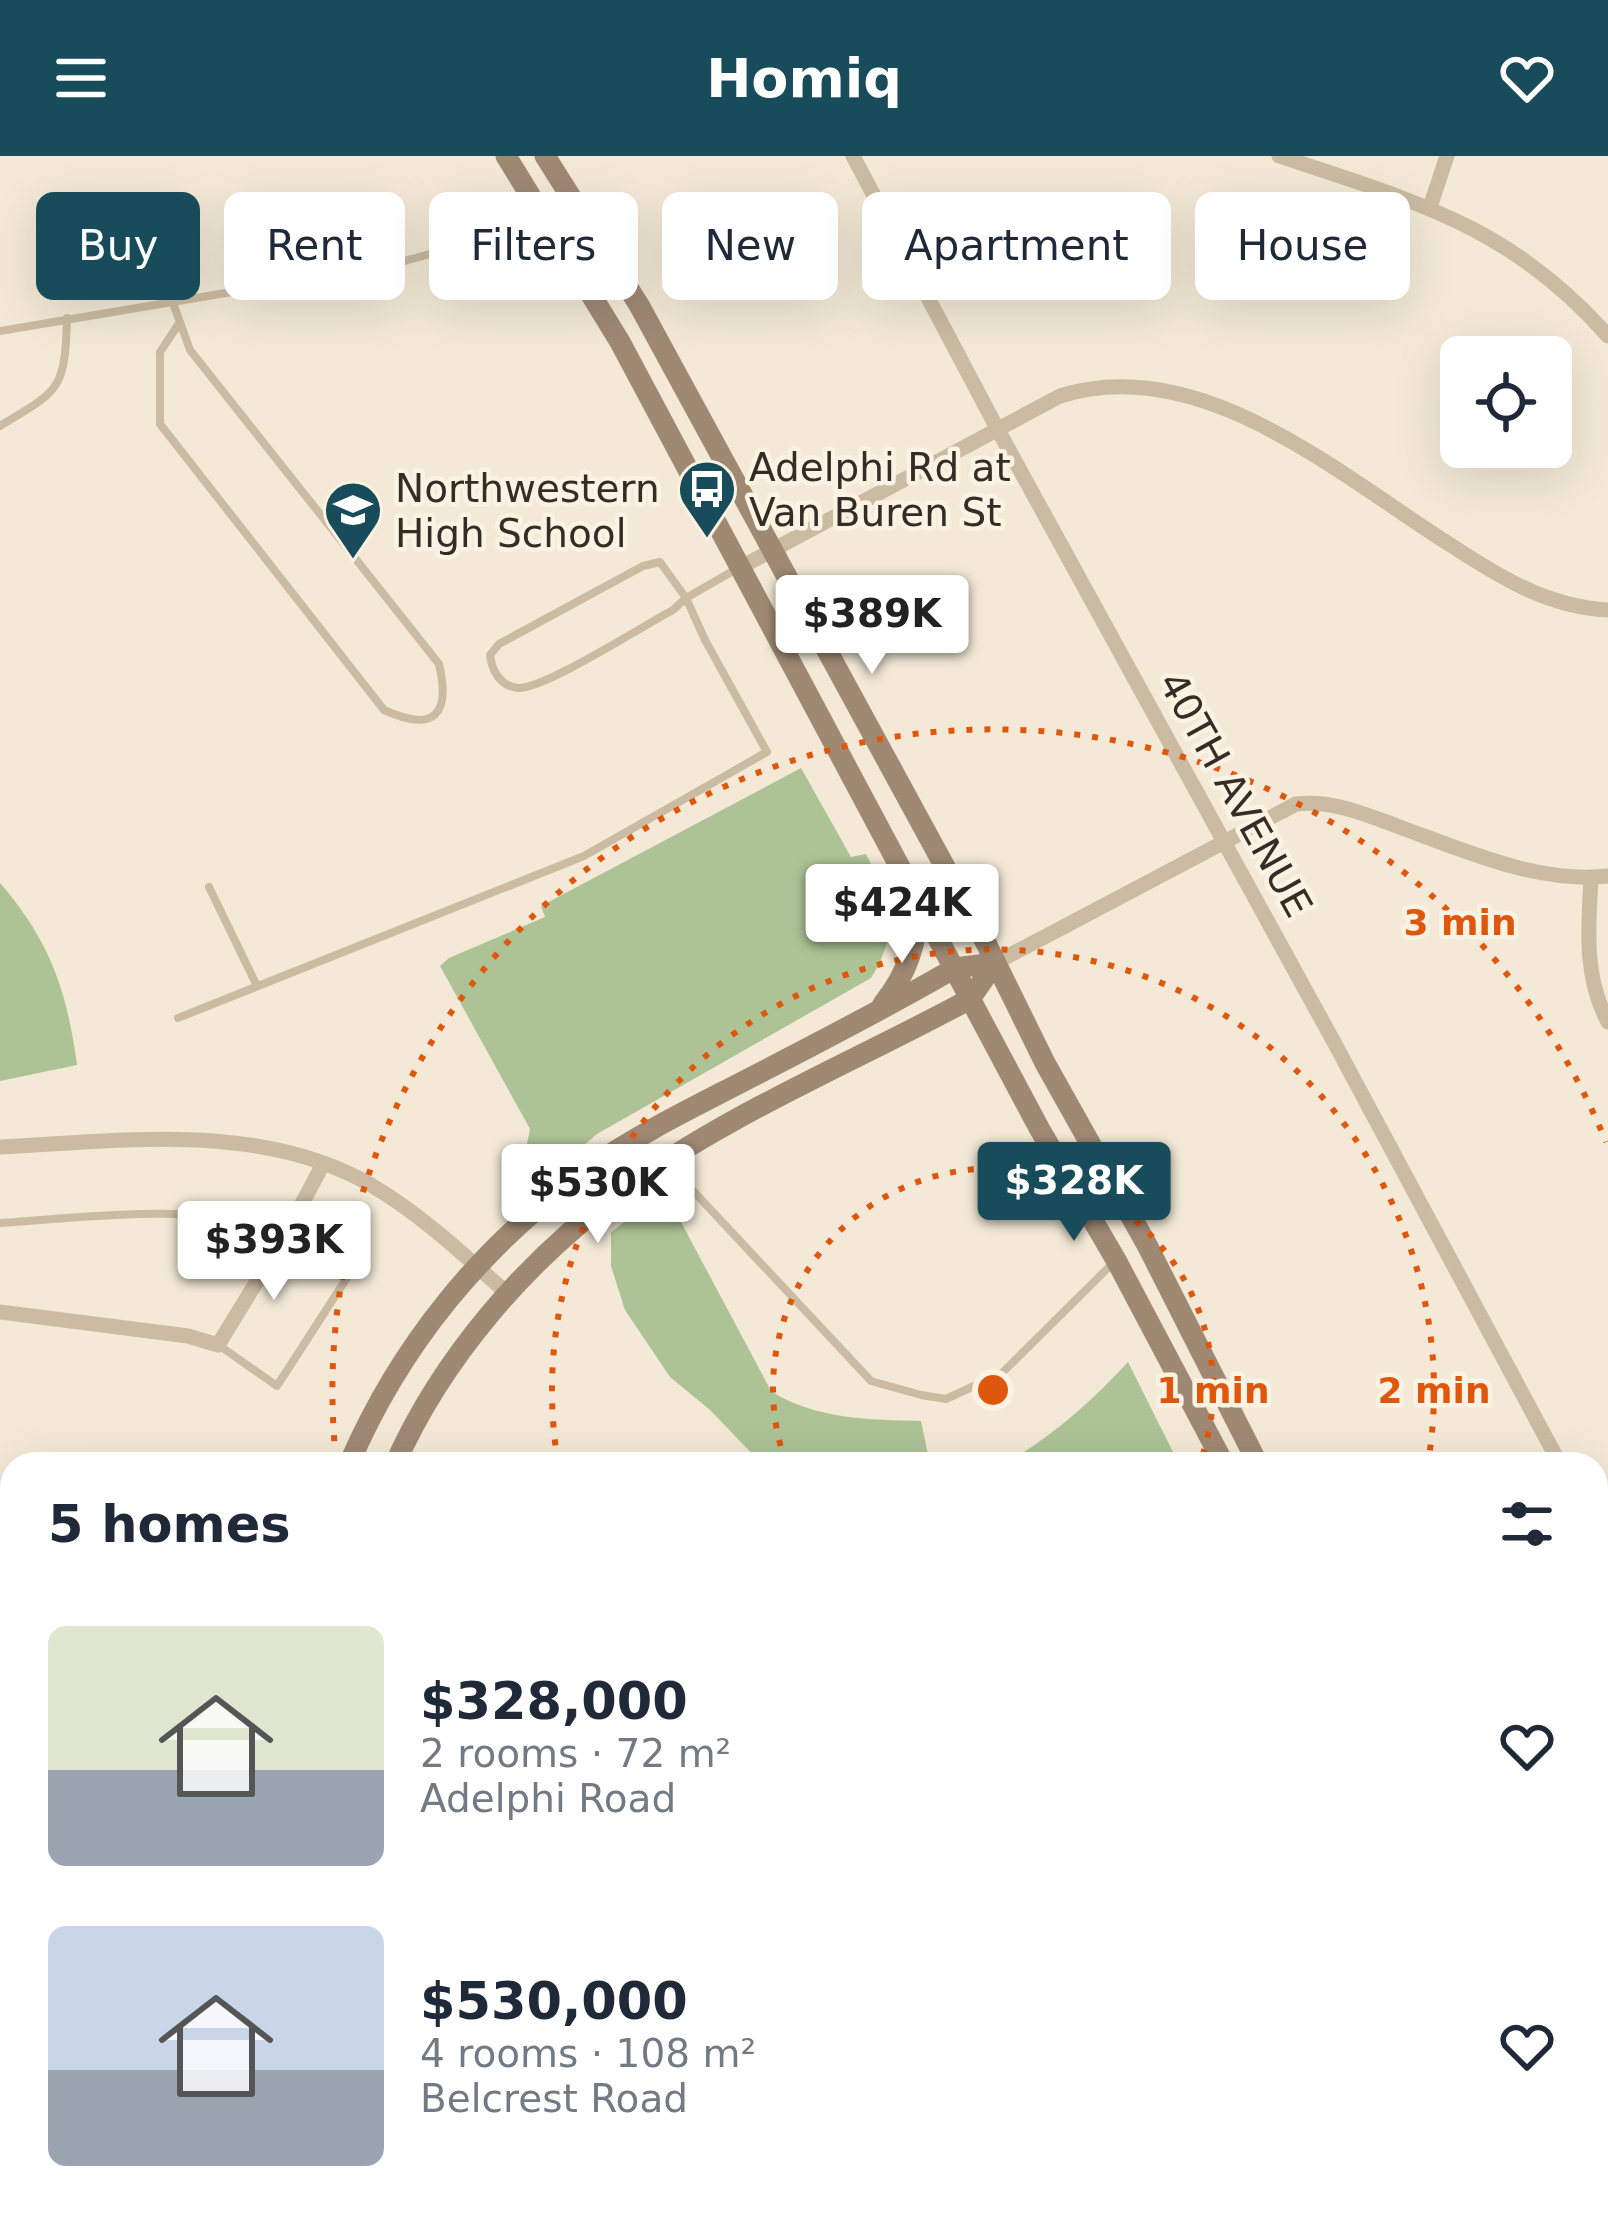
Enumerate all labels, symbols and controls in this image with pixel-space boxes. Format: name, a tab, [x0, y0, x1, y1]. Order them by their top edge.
icon: menu	[48, 45, 114, 111]
icon: heart	[1494, 45, 1560, 111]
text: Homiq	[706, 47, 902, 110]
chip: Buy	[36, 192, 200, 300]
chip: Rent	[224, 192, 405, 300]
chip: Filters	[429, 192, 638, 300]
chip: New	[662, 192, 838, 300]
chip: Apartment	[862, 192, 1171, 300]
chip: House	[1195, 192, 1410, 300]
map controls	[1440, 336, 1572, 468]
button: locate	[1440, 336, 1572, 468]
place label: Adelphi Rd at Van Buren St	[749, 445, 1011, 535]
bus stop icon: Adelphi Rd at Van Buren St	[676, 458, 738, 540]
place label: Northwestern High School	[395, 466, 660, 556]
school or university icon: Northwestern High School	[322, 479, 384, 561]
pin: $389K	[788, 575, 956, 677]
text: $389K	[803, 591, 941, 636]
street label: 40TH AVENUE	[1150, 664, 1321, 925]
pin: $424K	[818, 864, 986, 966]
text: $424K	[833, 880, 971, 925]
text: 3 min	[1403, 902, 1517, 943]
pin: $328K	[990, 1142, 1158, 1244]
pin: $530K	[514, 1144, 682, 1246]
text: $328K	[1005, 1158, 1143, 1203]
text: $530K	[529, 1160, 667, 1205]
pin: $393K	[190, 1201, 358, 1303]
text: $393K	[205, 1217, 343, 1262]
centre of rings	[972, 1369, 1014, 1411]
text: 1 min	[1156, 1370, 1270, 1411]
text: 2 min	[1377, 1370, 1491, 1411]
icon: filters	[1494, 1491, 1560, 1557]
text: 5 homes	[48, 1495, 291, 1554]
text: $328,000	[420, 1672, 688, 1731]
icon: home	[144, 1674, 288, 1818]
icon: heart	[1494, 1713, 1560, 1779]
text: 2 rooms · 72 m²	[420, 1731, 731, 1776]
text: Adelphi Road	[420, 1776, 676, 1821]
text: $530,000	[420, 1972, 688, 2031]
icon: home	[144, 1974, 288, 2118]
icon: heart	[1494, 2013, 1560, 2079]
text: 4 rooms · 108 m²	[420, 2031, 756, 2076]
text: Belcrest Road	[420, 2076, 688, 2121]

